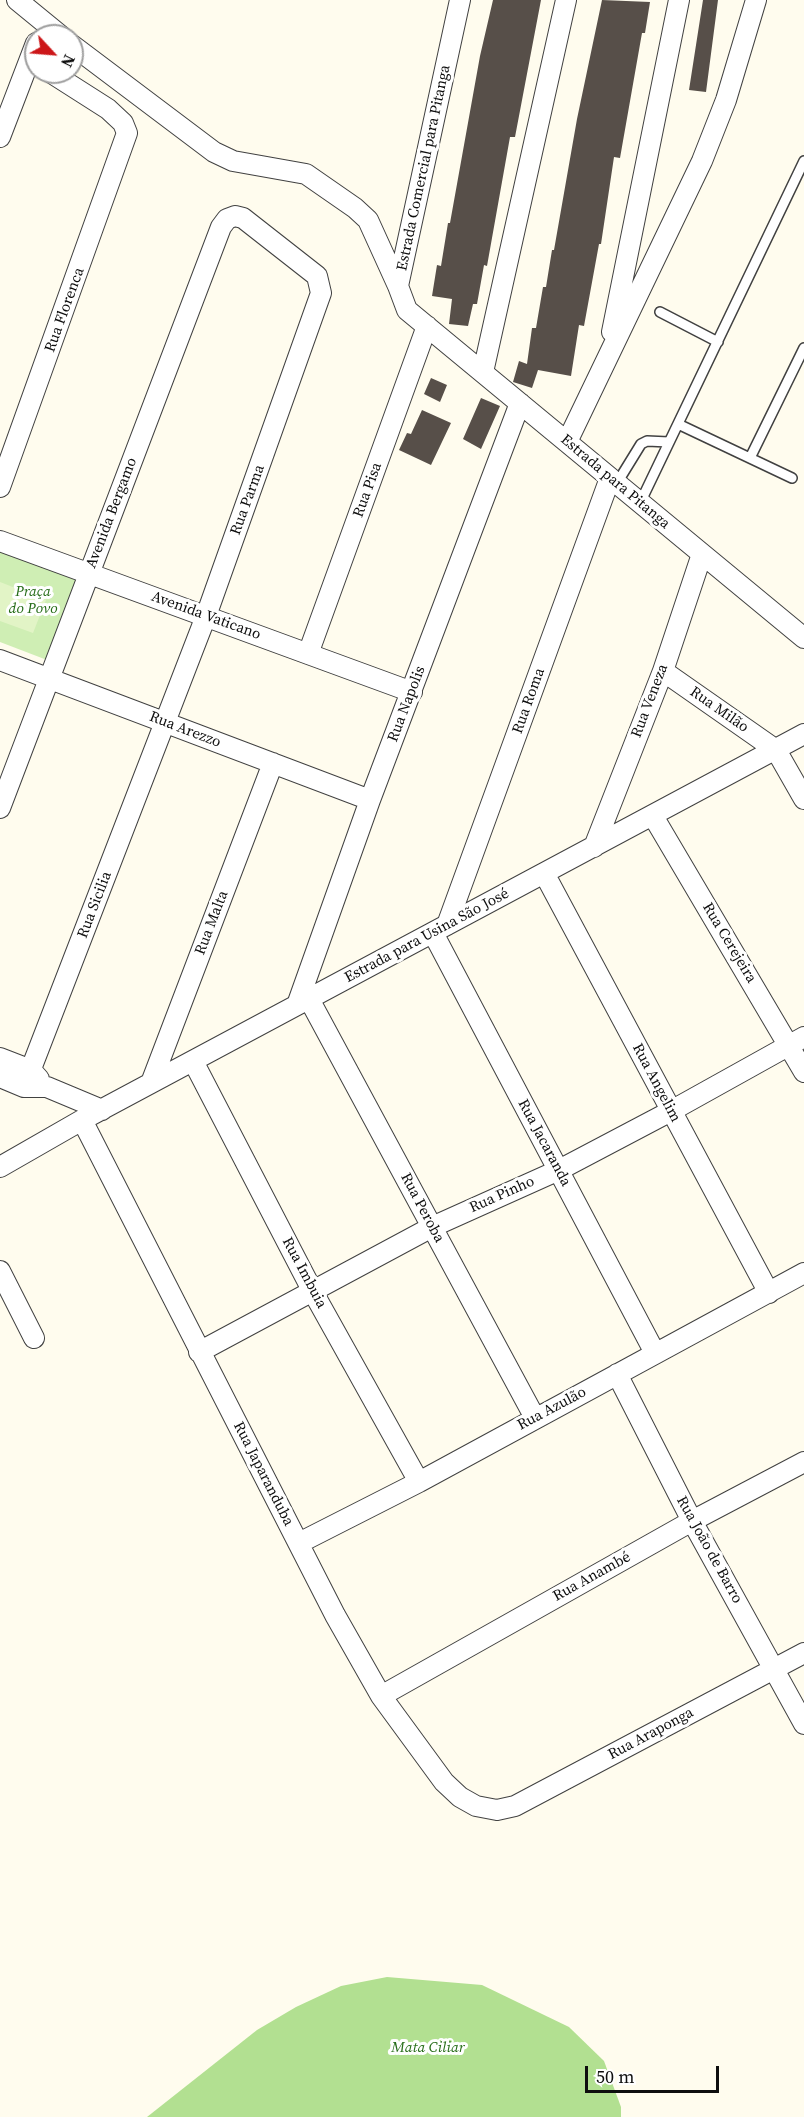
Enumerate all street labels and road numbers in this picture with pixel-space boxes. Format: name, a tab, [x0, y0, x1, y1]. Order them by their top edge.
street label: Estrada Comercial para Pitanga	[393, 63, 455, 273]
street label: Rua Florenca	[41, 265, 89, 355]
street label: Estrada para Pitanga	[557, 431, 673, 533]
street label: Avenida Bergamo	[83, 455, 141, 571]
street label: Rua Pisa	[350, 460, 386, 520]
street label: Rua Parma	[227, 462, 269, 538]
street label: Avenida Vaticano	[149, 588, 263, 644]
street label: Rua Veneza	[628, 662, 672, 740]
street label: Rua Napolis	[384, 663, 430, 745]
street label: Rua Roma	[509, 666, 549, 736]
street label: Rua Milão	[686, 683, 752, 737]
street label: Rua Arezzo	[147, 708, 223, 752]
street label: Rua Sicilia	[74, 869, 116, 941]
street label: Estrada para Usina São José	[342, 885, 512, 987]
street label: Rua Malta	[192, 888, 232, 958]
street label: Rua Cerejeira	[698, 900, 760, 986]
street label: Rua Angelim	[628, 1041, 684, 1125]
street label: Rua Jacaranda	[514, 1096, 574, 1190]
street label: Rua Peroba	[396, 1170, 448, 1246]
street label: Rua Pinho	[467, 1173, 537, 1217]
street label: Rua Imbuia	[278, 1234, 330, 1312]
street label: Rua Azulão	[515, 1383, 589, 1435]
street label: Rua Japaranduba	[229, 1419, 297, 1529]
street label: Rua João de Barro	[672, 1493, 746, 1607]
street label: Rua Anambé	[550, 1548, 634, 1606]
street label: Rua Araponga	[605, 1704, 697, 1764]

